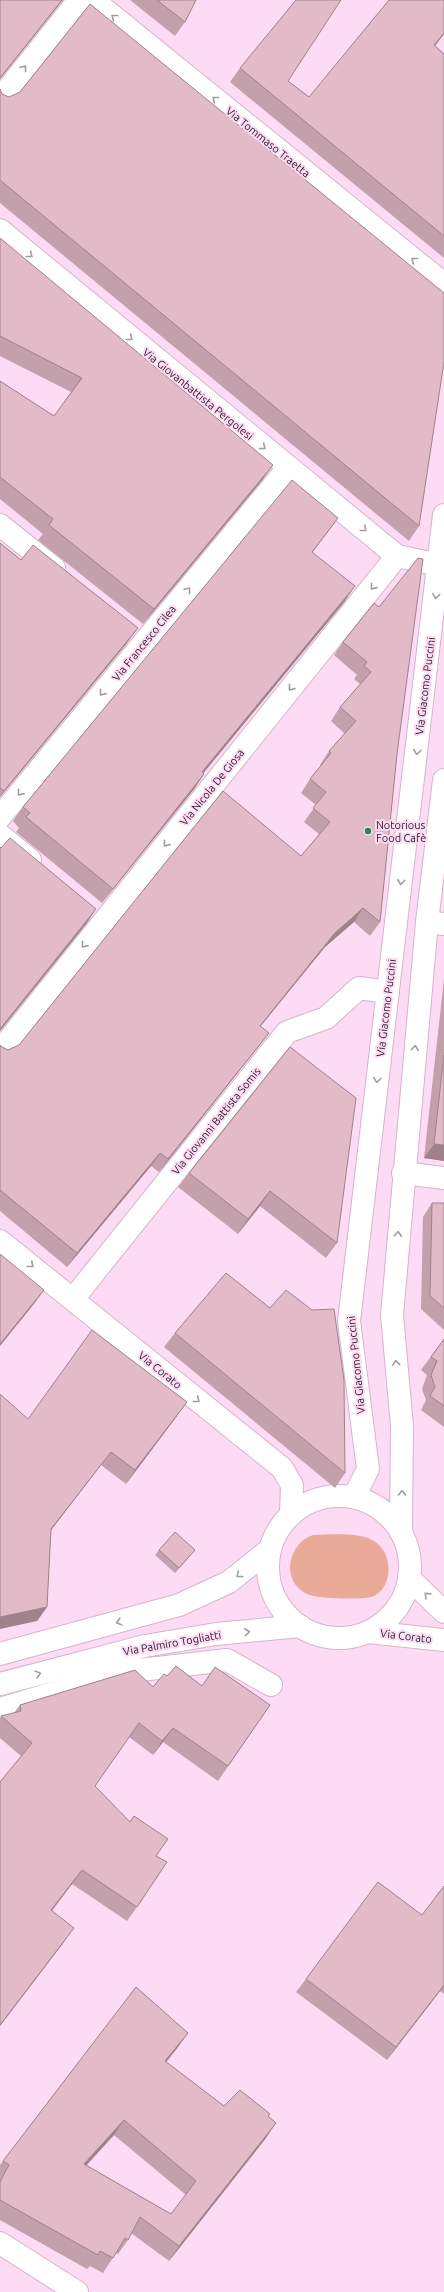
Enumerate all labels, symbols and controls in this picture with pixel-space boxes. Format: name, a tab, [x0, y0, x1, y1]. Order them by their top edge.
one-way arrow	[111, 15, 118, 22]
one-way arrow	[20, 66, 27, 73]
one-way arrow	[212, 96, 219, 103]
street label: Via Tommaso Traetta	[224, 104, 312, 180]
one-way arrow	[26, 251, 33, 258]
one-way arrow	[411, 258, 418, 265]
one-way arrow	[126, 333, 133, 340]
street label: Via Giovanbattista Pergolesi	[140, 346, 256, 442]
one-way arrow	[259, 443, 266, 450]
one-way arrow	[360, 525, 367, 532]
one-way arrow	[371, 582, 378, 589]
one-way arrow	[183, 587, 190, 594]
one-way arrow	[431, 593, 440, 599]
street label: Via Francesco Cilea	[110, 603, 178, 683]
street label: Via Giacomo Puccini	[413, 636, 437, 736]
one-way arrow	[289, 683, 296, 690]
one-way arrow	[100, 688, 107, 696]
street label: Via Nicola De Giosa	[178, 747, 246, 827]
one-way arrow	[412, 749, 421, 756]
one-way arrow	[17, 789, 24, 796]
place label: Notorious Food Cafè	[376, 819, 426, 844]
marker: Notorious Food Cafè	[363, 826, 373, 836]
one-way arrow	[164, 839, 171, 846]
one-way arrow	[397, 878, 406, 885]
one-way arrow	[82, 940, 89, 947]
street label: Via Giacomo Puccini	[374, 958, 398, 1058]
one-way arrow	[410, 1045, 419, 1051]
street label: Via Giovanni Battista Somis	[169, 1065, 263, 1177]
one-way arrow	[373, 1077, 382, 1083]
one-way arrow	[394, 1231, 403, 1237]
one-way arrow	[26, 1261, 33, 1268]
street label: Via Giacomo Puccini	[345, 1315, 367, 1415]
street label: Via Corato	[136, 1349, 184, 1391]
one-way arrow	[392, 1360, 401, 1366]
one-way arrow	[193, 1395, 200, 1402]
one-way arrow	[397, 1490, 406, 1496]
one-way arrow	[237, 1570, 244, 1577]
one-way arrow	[424, 1592, 432, 1600]
one-way arrow	[116, 1617, 122, 1625]
one-way arrow	[244, 1627, 250, 1636]
street label: Via Corato	[380, 1627, 432, 1645]
street label: Via Palmiro Togliatti	[122, 1628, 222, 1658]
one-way arrow	[34, 1671, 41, 1679]

